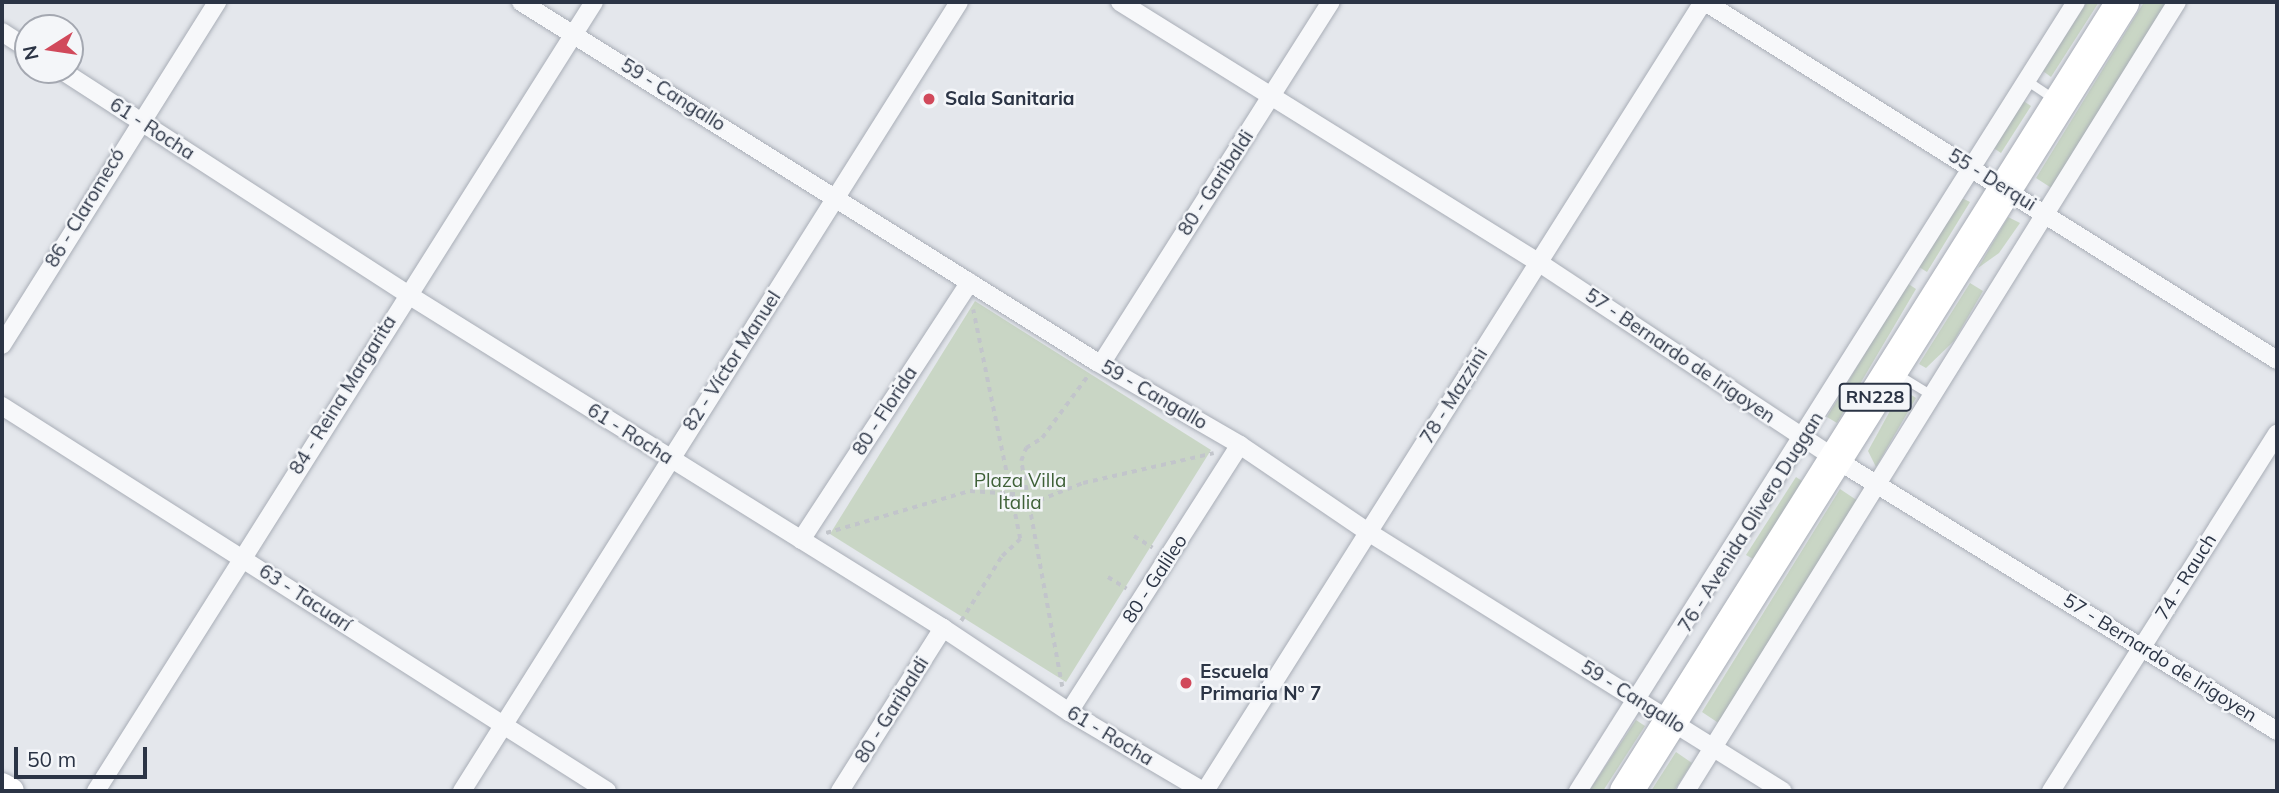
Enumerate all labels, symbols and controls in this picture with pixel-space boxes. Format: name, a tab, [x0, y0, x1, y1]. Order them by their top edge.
north arrow	[14, 14, 84, 84]
text: N	[17, 43, 44, 62]
street label: 59 - Cangallo	[617, 54, 729, 136]
place label: Sala Sanitaria	[945, 88, 1075, 110]
marker: Sala Sanitaria	[919, 89, 939, 109]
street label: 61 - Rocha	[105, 93, 199, 165]
street label: 80 - Garibaldi	[1174, 126, 1258, 240]
street label: 86 - Claromecó	[41, 144, 129, 272]
street label: 55 - Derqui	[1944, 144, 2040, 216]
street label: 57 - Bernardo de Irigoyen	[1581, 284, 1779, 428]
street label: 82 - Víctor Manuel	[678, 287, 786, 435]
street label: 84 - Reina Margarita	[285, 311, 401, 479]
street label: 78 - Mazzini	[1416, 344, 1492, 448]
street label: 59 - Cangallo	[1097, 355, 1211, 435]
street label: 80 - Florida	[848, 362, 922, 460]
road number: RN228	[1838, 382, 1912, 412]
street label: 61 - Rocha	[583, 399, 677, 469]
street label: 76 - Avenida Olivero Duggan	[1674, 408, 1828, 636]
park label: Plaza Villa Italia	[974, 470, 1066, 514]
street label: 80 - Galileo	[1118, 530, 1192, 628]
street label: 74 - Rauch	[2151, 530, 2221, 624]
street label: 63 - Tacuarí	[255, 560, 355, 636]
street label: 57 - Bernardo de Irigoyen	[2059, 589, 2261, 727]
street label: 80 - Garibaldi	[850, 653, 934, 767]
street label: 59 - Cangallo	[1577, 656, 1689, 738]
place label: Escuela Primaria N° 7	[1200, 661, 1321, 705]
marker: Escuela Primaria N° 7	[1178, 675, 1194, 691]
street label: 61 - Rocha	[1063, 701, 1157, 771]
scale bar	[18, 734, 150, 778]
text: 50 m	[27, 746, 76, 772]

